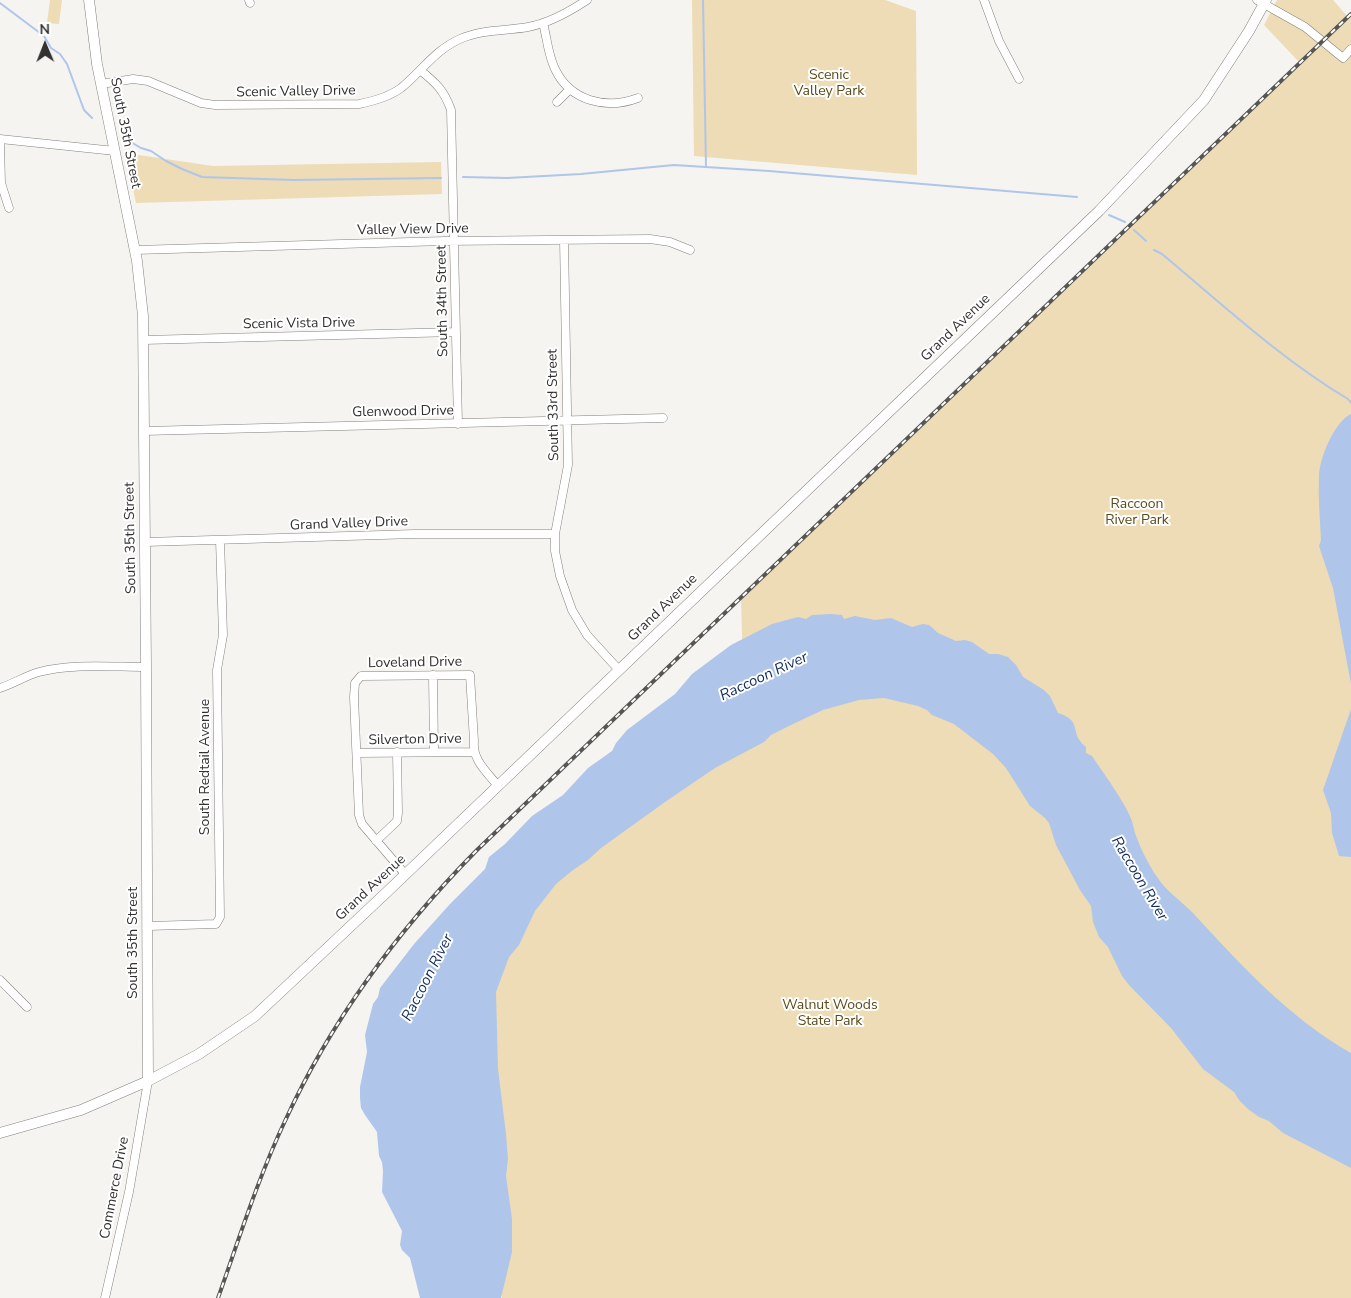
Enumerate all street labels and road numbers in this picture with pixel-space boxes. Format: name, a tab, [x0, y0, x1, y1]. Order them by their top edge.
street label: South 35th Street	[106, 76, 144, 190]
street label: Scenic Valley Drive	[236, 83, 356, 101]
street label: Valley View Drive	[357, 221, 469, 239]
street label: South 34th Street	[434, 245, 452, 357]
street label: Grand Avenue	[918, 291, 994, 365]
street label: Scenic Vista Drive	[243, 315, 355, 333]
street label: South 33rd Street	[545, 349, 563, 461]
street label: Glenwood Drive	[352, 403, 454, 421]
street label: South 35th Street	[122, 482, 140, 594]
street label: Grand Valley Drive	[290, 514, 408, 534]
street label: Grand Avenue	[625, 571, 701, 645]
street label: Loveland Drive	[368, 654, 462, 672]
street label: South Redtail Avenue	[198, 699, 214, 835]
street label: Silverton Drive	[368, 731, 462, 749]
street label: Grand Avenue	[332, 851, 410, 925]
street label: South 35th Street	[126, 887, 142, 999]
street label: Commerce Drive	[97, 1136, 133, 1240]

